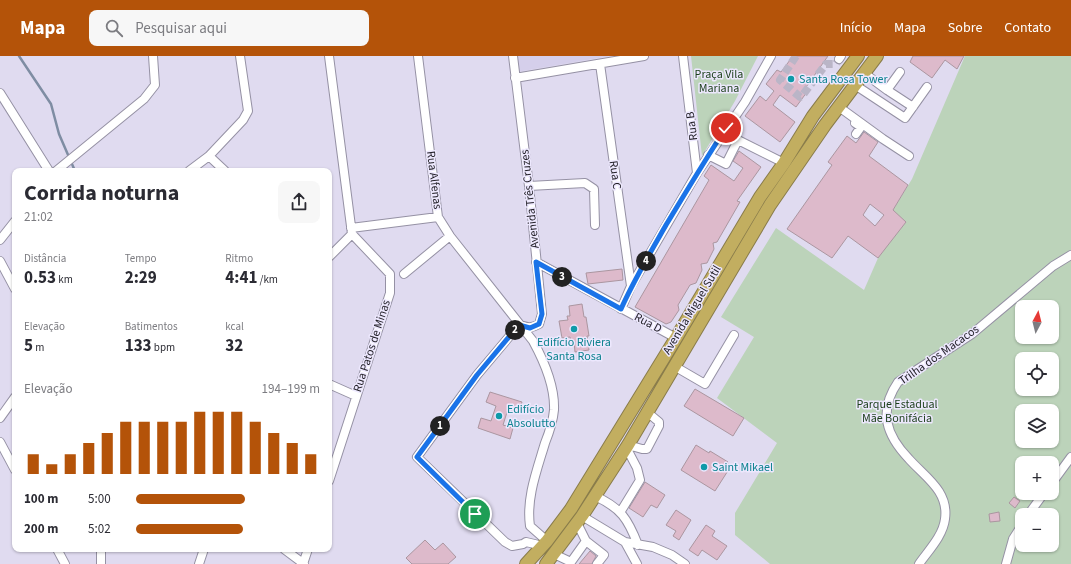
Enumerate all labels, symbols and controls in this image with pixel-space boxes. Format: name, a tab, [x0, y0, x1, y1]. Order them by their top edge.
search box	[89, 10, 369, 46]
text: Mapa	[20, 15, 65, 42]
icon: search	[103, 17, 125, 39]
text: Pesquisar aqui	[135, 18, 227, 39]
text: Início	[840, 18, 872, 38]
text: Mapa	[894, 18, 926, 38]
text: Sobre	[948, 18, 982, 38]
text: Contato	[1004, 18, 1051, 38]
park label: Praça Vila Mariana	[695, 66, 743, 97]
place label: Santa Rosa Tower	[799, 71, 889, 88]
marker: Santa Rosa Tower	[786, 74, 796, 84]
street label: Rua B	[682, 111, 702, 141]
pin	[709, 111, 743, 145]
icon: check	[715, 117, 737, 139]
street label: Avenida Três Cruzes	[516, 149, 544, 249]
street label: Rua Alfenas	[422, 150, 446, 210]
street label: Rua C	[605, 160, 625, 191]
text: Corrida noturna	[24, 177, 179, 209]
button: share	[278, 181, 320, 223]
text: 21:02	[24, 208, 53, 226]
text: Distância	[24, 251, 66, 266]
text: Tempo	[125, 251, 156, 266]
text: Ritmo	[225, 251, 253, 266]
pin: 4	[636, 251, 656, 271]
text: 4	[643, 253, 649, 268]
street label: Avenida Miguel Sutil	[659, 262, 725, 358]
text: 0.53	[24, 266, 56, 290]
text: 2:29	[125, 266, 157, 290]
text: 4:41	[225, 266, 257, 290]
pin: 3	[552, 267, 572, 287]
text: 3	[559, 269, 565, 284]
text: km	[56, 272, 73, 287]
text: /km	[257, 272, 278, 287]
street label: Rua Patos de Minas	[349, 298, 395, 394]
north arrow	[1015, 300, 1059, 344]
map controls	[1015, 300, 1059, 552]
street label: Rua D	[631, 309, 665, 337]
text: Elevação	[24, 319, 65, 334]
text: Batimentos	[125, 319, 178, 334]
text: kcal	[225, 319, 244, 334]
pin: 2	[505, 320, 525, 340]
street label: Trilha dos Macacos	[895, 321, 983, 389]
text: 2	[512, 322, 518, 337]
marker: Edifício Riviera Santa Rosa	[569, 324, 579, 334]
text: 5	[24, 334, 33, 358]
text: 133	[125, 334, 152, 358]
text: 32	[225, 334, 243, 358]
place label: Edifício Riviera Santa Rosa	[537, 334, 611, 365]
text: m	[33, 340, 44, 355]
text: bpm	[152, 340, 175, 355]
button: locate	[1015, 352, 1059, 396]
text: Elevação	[24, 380, 72, 398]
text: 194–199 m	[262, 380, 320, 398]
park label: Parque Estadual Mãe Bonifácia	[856, 396, 938, 427]
place label: Edifício Absolutto	[507, 401, 555, 432]
button: layers	[1015, 404, 1059, 448]
marker: Edifício Absolutto	[494, 411, 504, 421]
pin: 1	[430, 416, 450, 436]
text: 1	[437, 418, 443, 433]
button: +	[1015, 456, 1059, 500]
place label: Saint Mikael	[712, 459, 773, 476]
marker: Saint Mikael	[699, 462, 709, 472]
text: 100 m	[24, 490, 58, 508]
text: 5:00	[88, 490, 111, 508]
pin	[458, 497, 492, 531]
icon: arrive	[464, 503, 486, 525]
button: −	[1015, 508, 1059, 552]
text: 200 m	[24, 520, 58, 538]
text: 5:02	[88, 520, 111, 538]

